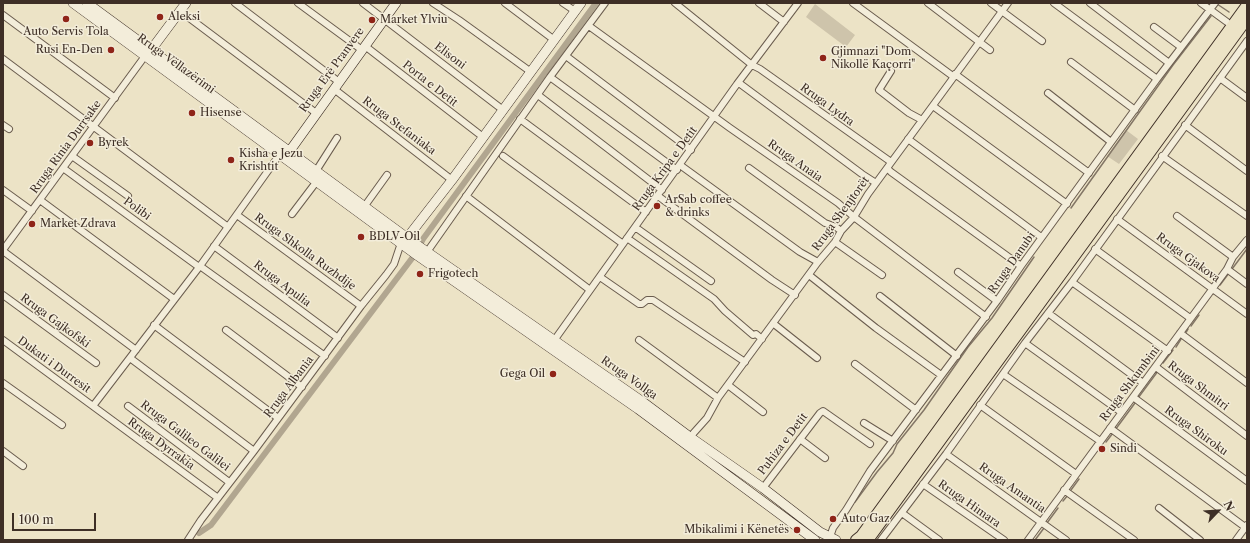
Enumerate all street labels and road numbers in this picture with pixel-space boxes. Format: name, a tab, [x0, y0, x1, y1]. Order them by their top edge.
street label: Rruga Erë Pranvere	[297, 25, 367, 115]
street label: Rruga Vëllazërimi	[135, 31, 217, 97]
street label: Elisoni	[432, 40, 468, 72]
street label: Porta e Detit	[400, 58, 460, 110]
street label: Rruga Lydra	[797, 81, 857, 129]
street label: Rruga Stefaniaka	[360, 94, 438, 158]
street label: Rruga Rinia Durrsake	[28, 98, 104, 196]
street label: Rruga Kripa e Detit	[630, 124, 700, 214]
street label: Rruga Anaia	[765, 137, 825, 185]
street label: Rruga Shenjtorët	[810, 174, 872, 254]
street label: Polibi	[121, 195, 153, 223]
street label: Rruga Shkolla Ruzhdije	[252, 211, 358, 293]
street label: Rruga Danubi	[986, 230, 1038, 296]
street label: Rruga Gjakova	[1154, 230, 1222, 286]
street label: Rruga Apulia	[251, 258, 313, 310]
street label: Rruga Gajkofski	[18, 291, 92, 351]
street label: Dukati i Durresit	[15, 334, 93, 396]
street label: Rruga Shkumbini	[1097, 344, 1163, 424]
street label: Rruga Albania	[262, 354, 316, 420]
street label: Rruga Vollga	[598, 354, 660, 402]
street label: Rruga Shmitri	[1165, 359, 1231, 413]
street label: Rruga Galileo Galilei	[138, 398, 232, 474]
street label: Rruga Shiroku	[1162, 404, 1230, 458]
street label: Puhiza e Detit	[755, 410, 811, 478]
street label: Rruga Dyrrakia	[125, 415, 197, 473]
street label: Rruga Amantia	[976, 460, 1048, 516]
street label: Rruga Himara	[935, 478, 1003, 530]

